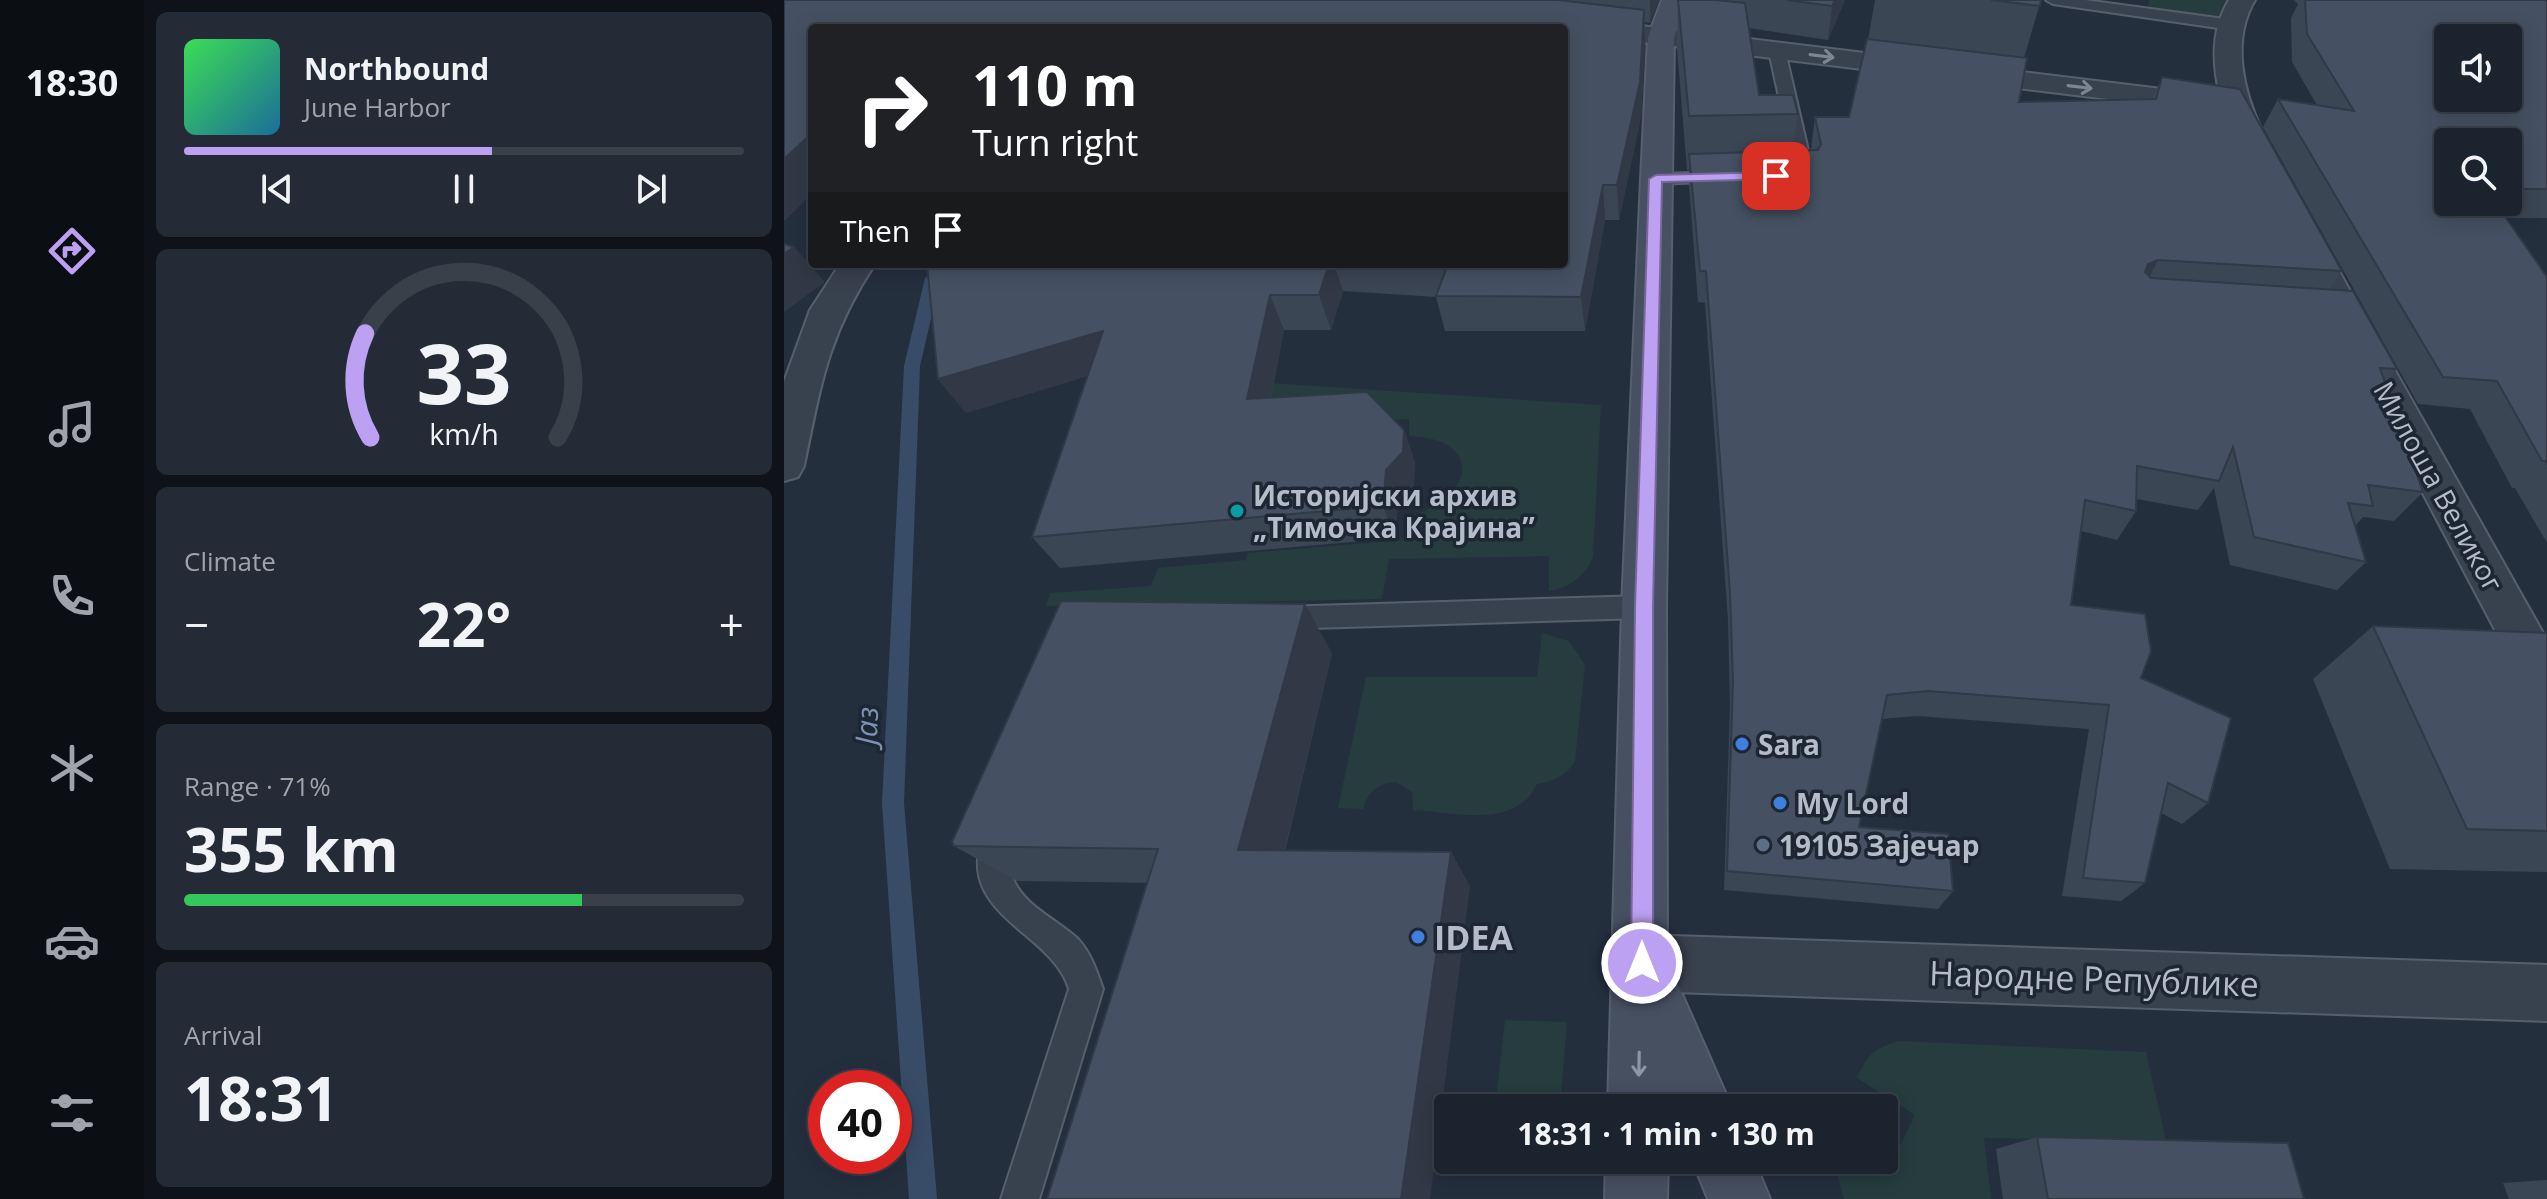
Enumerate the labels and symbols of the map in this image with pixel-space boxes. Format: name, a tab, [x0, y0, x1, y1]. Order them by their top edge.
one-way arrow	[1808, 49, 1835, 64]
one-way arrow	[2066, 80, 2093, 95]
pin	[1742, 142, 1810, 210]
street label: Милоша Великог	[2366, 374, 2512, 598]
place label: Историјски архив „Тимочка Крајина”	[1253, 476, 1535, 546]
marker: Историјски архив „Тимочка Крајина”	[1228, 502, 1246, 520]
water label: Јаз	[845, 706, 887, 751]
place label: Sara	[1758, 725, 1820, 763]
marker: Sara	[1733, 735, 1751, 753]
place label: My Lord	[1796, 784, 1909, 822]
marker: My Lord	[1771, 794, 1789, 812]
place label: 19105 Зајечар	[1779, 826, 1979, 864]
marker: 19105 Зајечар	[1754, 836, 1772, 854]
place label: IDEA	[1434, 914, 1513, 960]
position arrow	[1600, 921, 1684, 1005]
marker: IDEA	[1409, 928, 1427, 946]
street label: Народне Републике	[1928, 949, 2260, 1007]
one-way arrow	[1632, 1050, 1647, 1077]
speed limit sign: 40	[808, 1070, 912, 1174]

